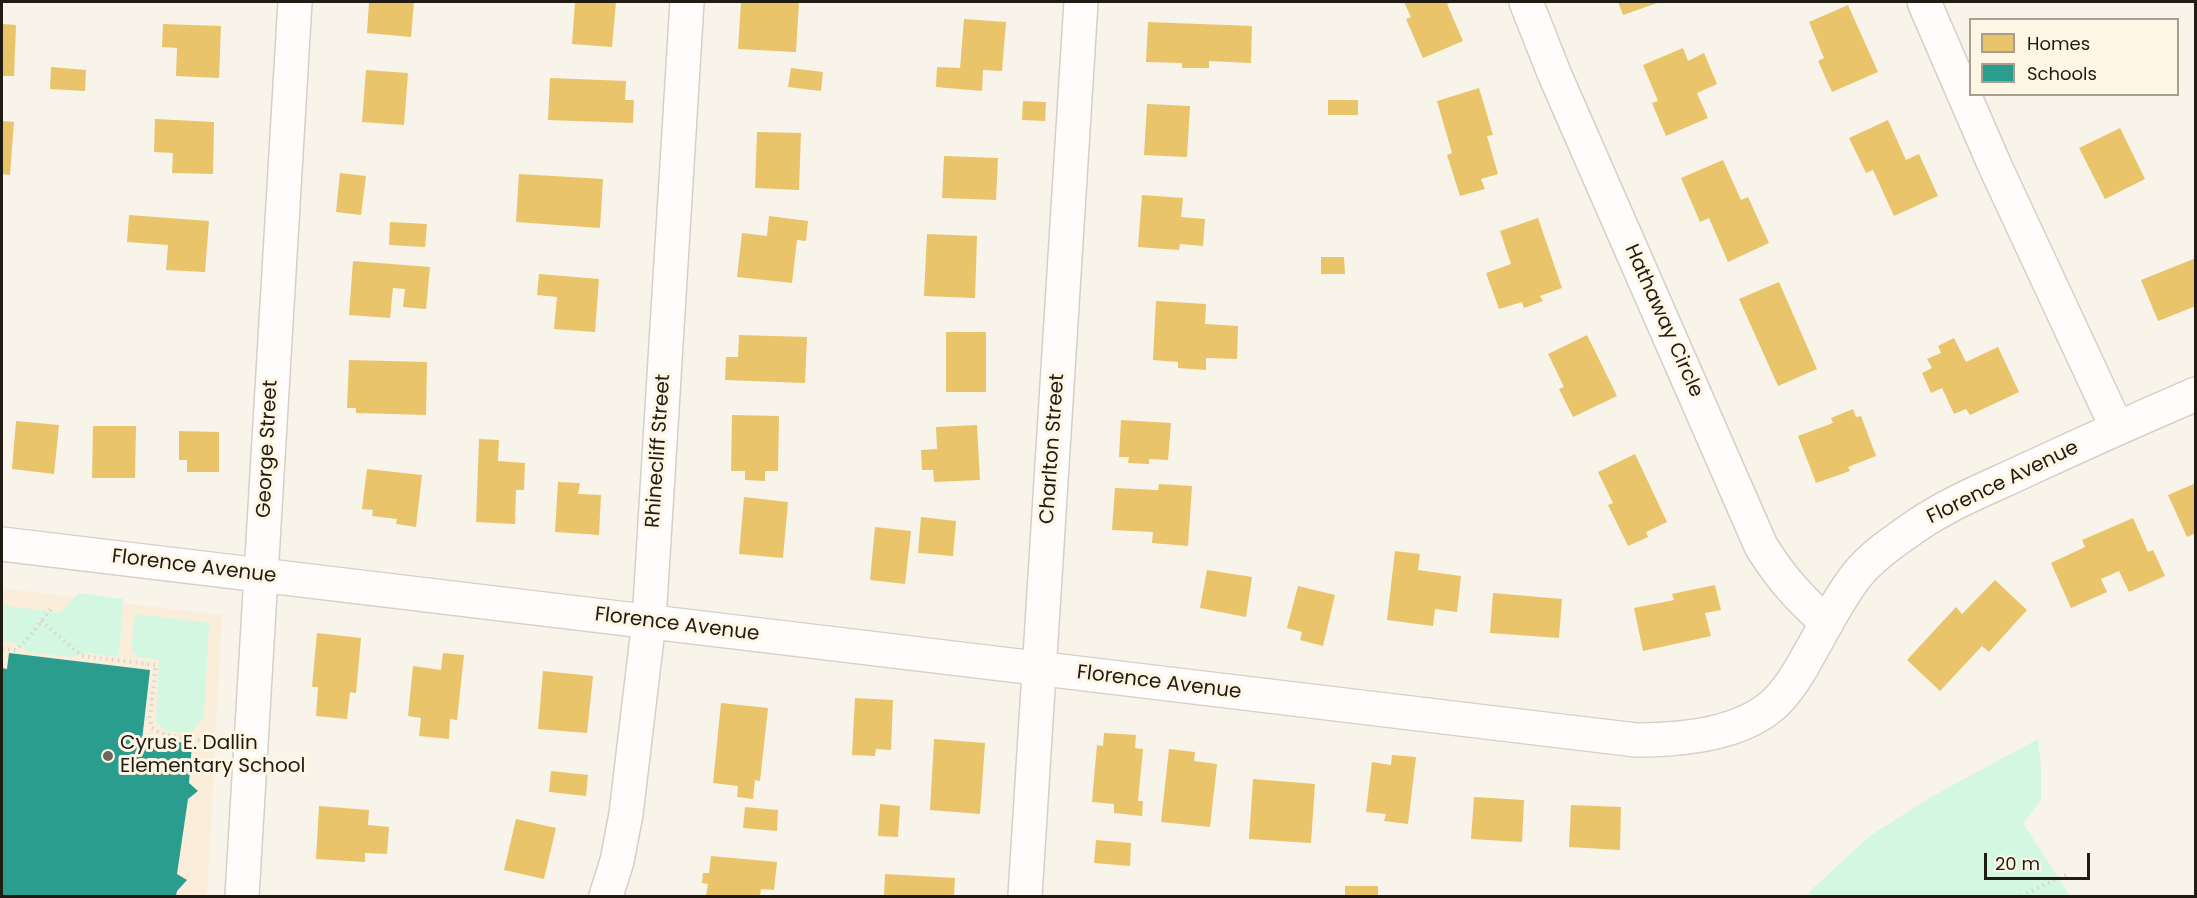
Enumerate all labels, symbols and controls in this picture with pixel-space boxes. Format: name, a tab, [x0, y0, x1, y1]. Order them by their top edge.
legend	[1969, 18, 2179, 96]
text: Homes	[2027, 31, 2090, 56]
text: Schools	[2027, 61, 2097, 86]
street label: Hathaway Circle	[1619, 241, 1707, 401]
street label: Rhinecliff Street	[642, 373, 676, 529]
street label: Charlton Street	[1036, 373, 1070, 525]
street label: George Street	[252, 379, 284, 519]
street label: Florence Avenue	[1923, 436, 2083, 530]
street label: Florence Avenue	[110, 545, 278, 589]
street label: Florence Avenue	[593, 603, 761, 647]
street label: Florence Avenue	[1075, 661, 1243, 705]
place label: Cyrus E. Dallin Elementary School	[120, 732, 305, 779]
marker: Cyrus E. Dallin Elementary School	[101, 749, 115, 763]
scale bar	[1987, 841, 2094, 879]
text: 20 m	[1995, 851, 2040, 876]

